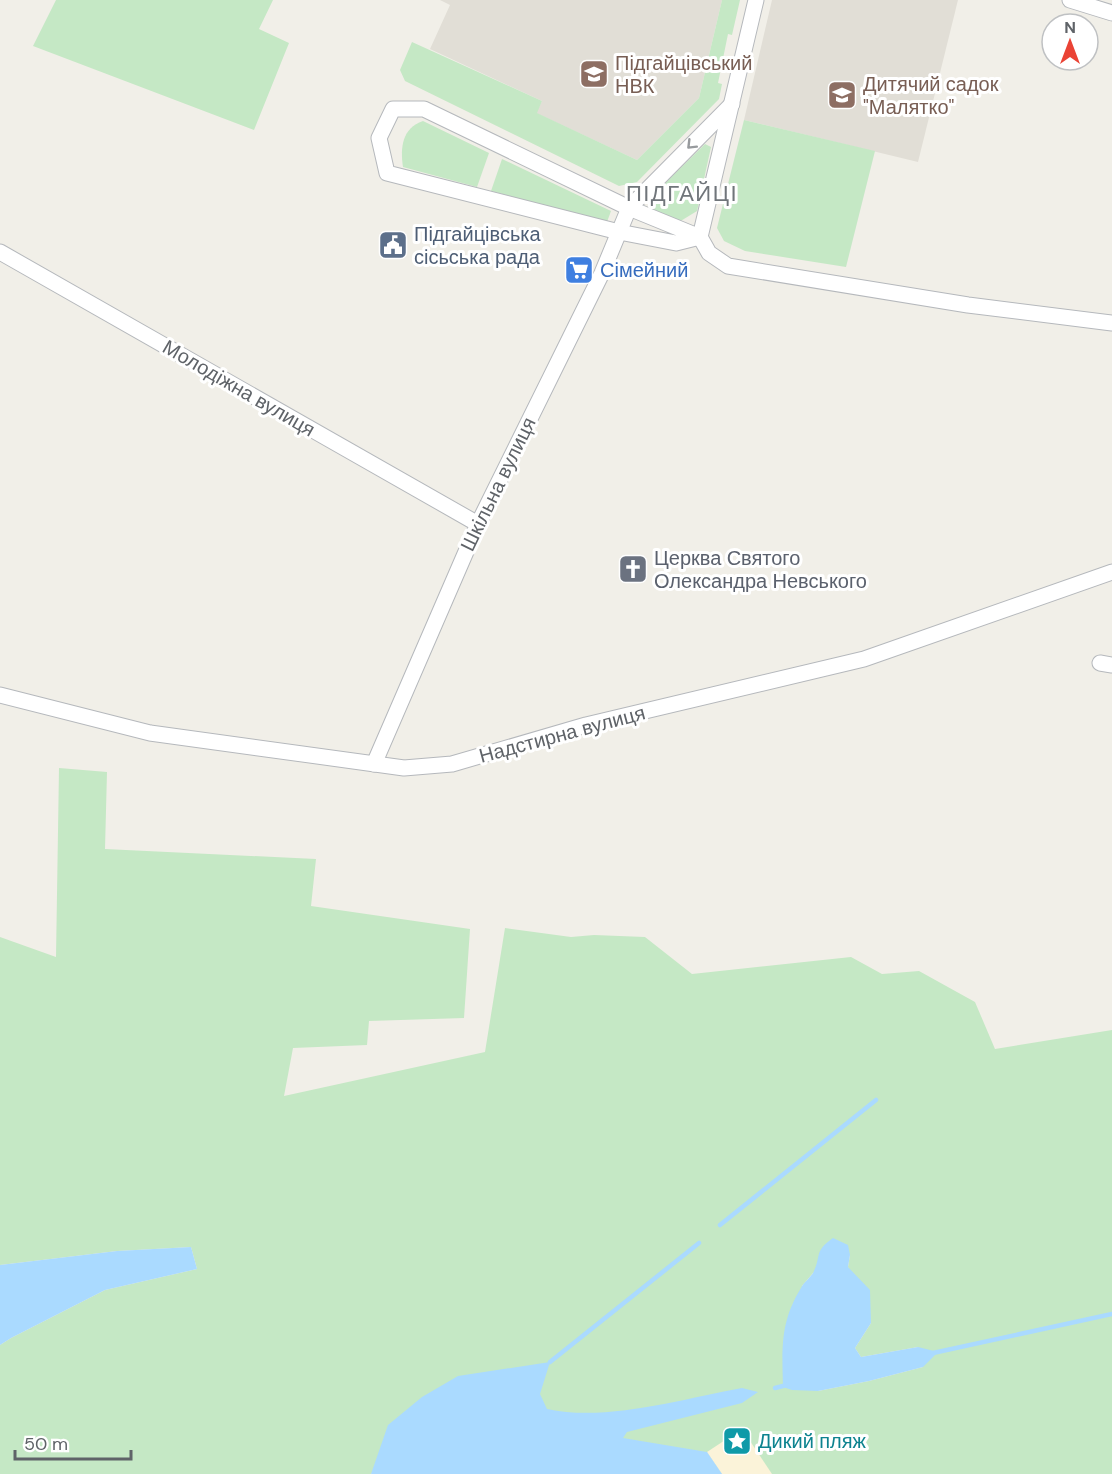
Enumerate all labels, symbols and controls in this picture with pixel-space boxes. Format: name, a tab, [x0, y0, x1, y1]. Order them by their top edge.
north arrow	[1040, 12, 1100, 72]
text: N	[1064, 17, 1076, 38]
place label: Підгайцівський НВК	[615, 50, 752, 99]
school or university icon: Підгайцівський НВК	[578, 58, 610, 90]
place label: Дитячий садок "Малятко"	[863, 71, 999, 120]
school or university icon: Дитячий садок "Малятко"	[826, 79, 858, 111]
one-way arrow	[687, 138, 698, 149]
district label: ПІДГАЙЦІ	[626, 179, 738, 208]
place label: Підгайцівська сісьська рада	[414, 221, 542, 270]
public building icon: Підгайцівська сісьська рада	[377, 229, 409, 261]
supermarket icon: Сімейний	[563, 254, 595, 286]
place label: Сімейний	[600, 257, 688, 283]
street label: Молодіжна вулиця	[158, 334, 320, 442]
street label: Шкільна вулиця	[454, 413, 542, 555]
place label: Церква Святого Олександра Невського	[654, 545, 867, 594]
church icon: Церква Святого Олександра Невського	[617, 553, 649, 585]
street label: Надстирна вулиця	[476, 699, 648, 769]
scale bar	[15, 1423, 130, 1461]
place icon: Дикий пляж	[721, 1425, 753, 1457]
place label: Дикий пляж	[758, 1428, 866, 1454]
text: 50 m	[24, 1432, 68, 1456]

